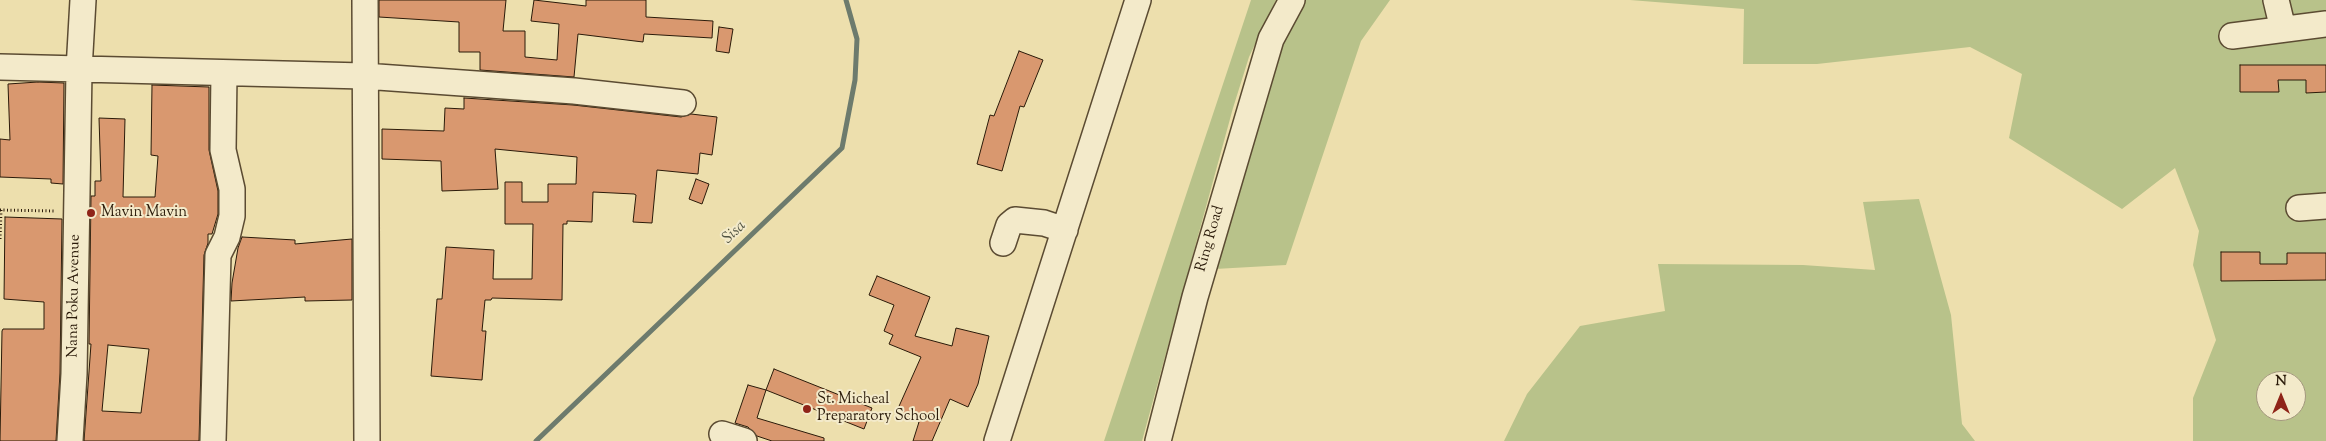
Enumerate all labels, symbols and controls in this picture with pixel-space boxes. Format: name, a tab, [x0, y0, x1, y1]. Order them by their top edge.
place label: Mavin Mavin	[101, 204, 187, 222]
street label: Ring Road	[1193, 204, 1229, 274]
marker: Mavin Mavin	[85, 207, 97, 219]
water label: Sisa	[719, 217, 751, 249]
street label: Nana Poku Avenue	[65, 234, 85, 358]
north arrow	[2256, 371, 2306, 421]
text: N	[2275, 372, 2287, 392]
place label: St. Micheal Preparatory School	[817, 391, 940, 426]
marker: St. Micheal Preparatory School	[801, 403, 813, 415]

